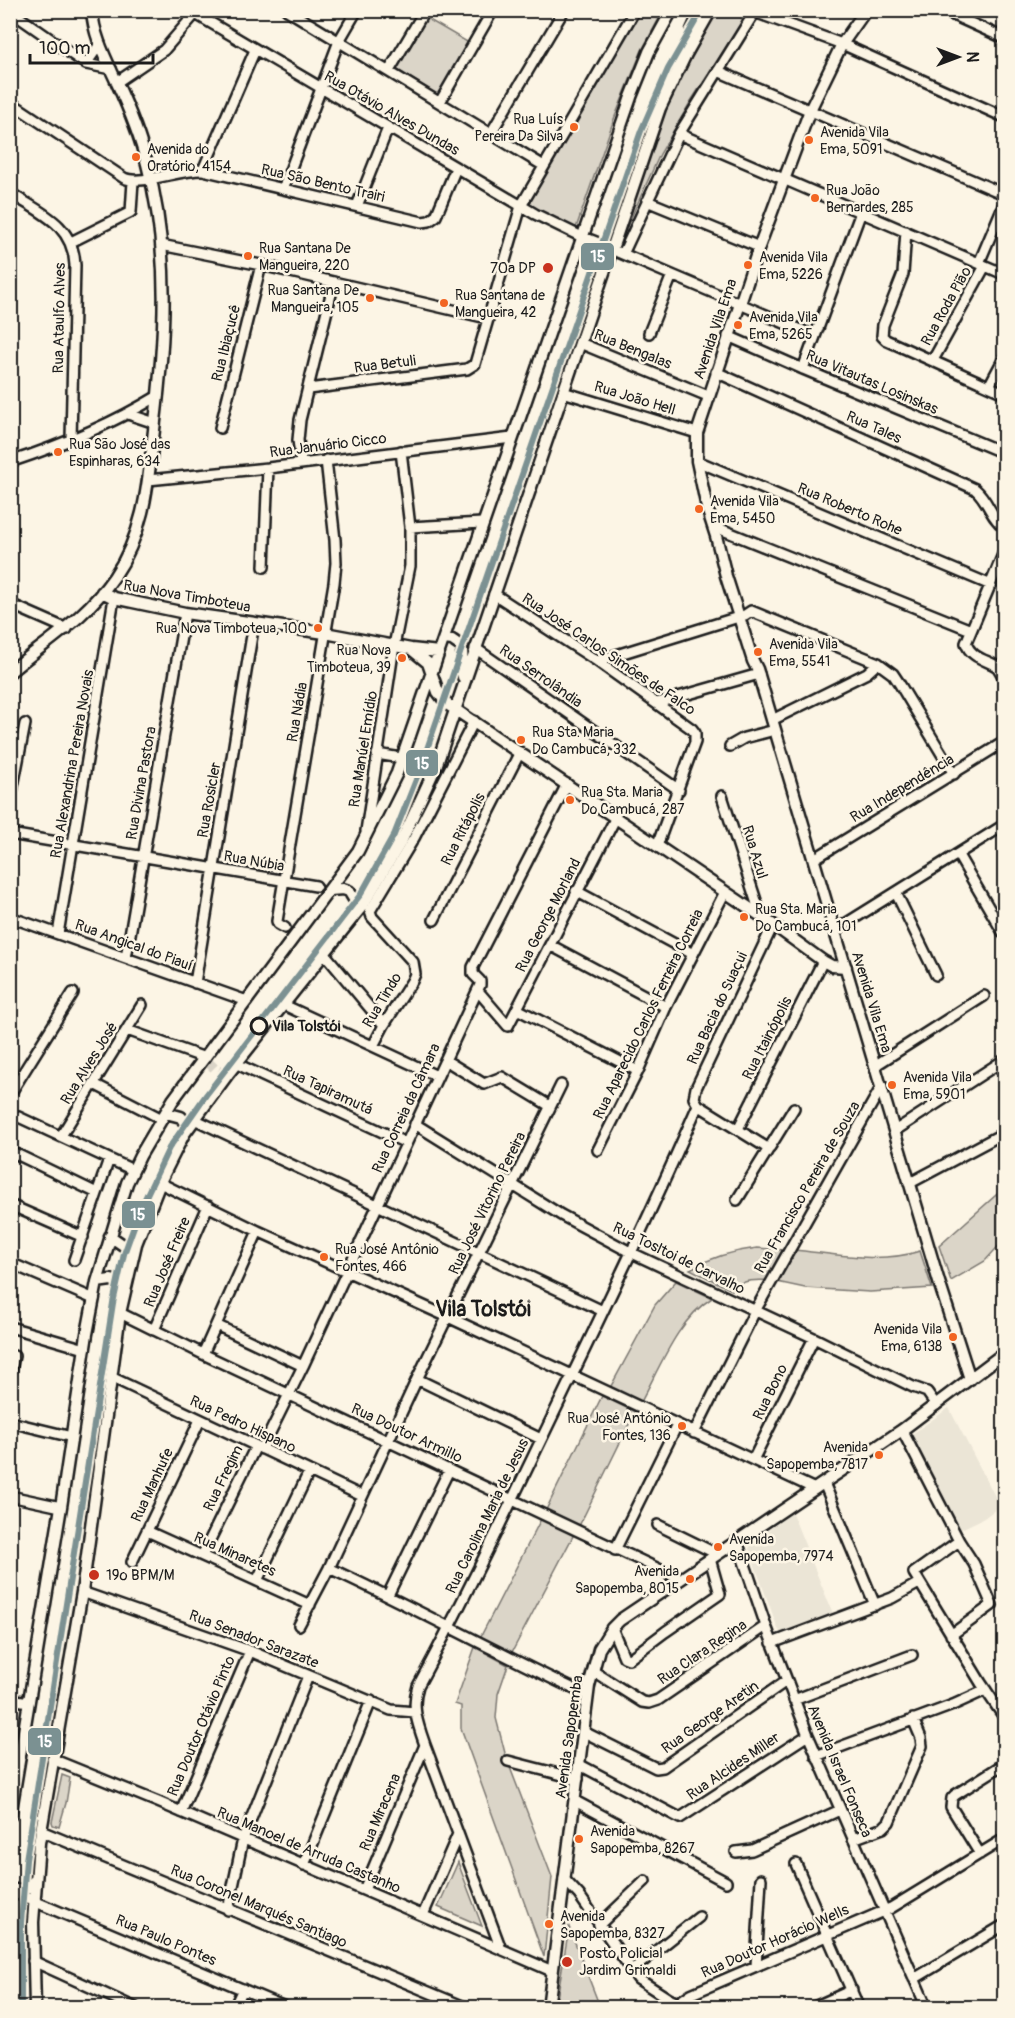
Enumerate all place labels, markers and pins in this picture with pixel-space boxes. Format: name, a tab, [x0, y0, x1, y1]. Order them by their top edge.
place label: Rua Luís Pereira Da Silva	[475, 111, 564, 145]
marker: Rua Luís Pereira Da Silva	[568, 121, 580, 133]
place label: Avenida Vila Ema, 5091	[820, 124, 889, 158]
marker: Avenida Vila Ema, 5091	[803, 134, 815, 146]
place label: Avenida do Oratório, 4154	[147, 141, 231, 175]
marker: Avenida do Oratório, 4154	[130, 151, 142, 163]
place label: Rua João Bernardes, 285	[826, 182, 914, 216]
marker: Rua João Bernardes, 285	[809, 192, 821, 204]
place label: Rua Santana De Mangueira, 220	[259, 240, 351, 274]
place label: Avenida Vila Ema, 5226	[759, 249, 828, 283]
marker: Rua Santana De Mangueira, 220	[242, 250, 254, 262]
place label: 70ª DP	[490, 259, 536, 278]
marker: Avenida Vila Ema, 5226	[742, 259, 754, 271]
marker: 70ª DP	[541, 261, 555, 275]
place label: Rua Santana De Mangueira, 105	[267, 282, 359, 316]
place label: Rua Santana de Mangueira, 42	[455, 287, 545, 321]
marker: Rua Santana De Mangueira, 105	[364, 292, 376, 304]
marker: Rua Santana de Mangueira, 42	[438, 297, 450, 309]
place label: Avenida Vila Ema, 5265	[749, 309, 818, 343]
marker: Avenida Vila Ema, 5265	[732, 319, 744, 331]
place label: Rua São José das Espinharas, 634	[69, 436, 171, 470]
marker: Rua São José das Espinharas, 634	[52, 446, 64, 458]
place label: Avenida Vila Ema, 5450	[710, 493, 779, 527]
marker: Avenida Vila Ema, 5450	[693, 503, 705, 515]
place label: Rua Nova Timboteua, 100	[156, 620, 307, 637]
marker: Rua Nova Timboteua, 100	[312, 622, 324, 634]
place label: Avenida Vila Ema, 5541	[769, 636, 838, 670]
place label: Rua Nova Timboteua, 39	[307, 642, 391, 676]
marker: Avenida Vila Ema, 5541	[752, 646, 764, 658]
marker: Rua Nova Timboteua, 39	[396, 652, 408, 664]
place label: Rua Sta. Maria Do Cambucá, 332	[532, 724, 637, 758]
marker: Rua Sta. Maria Do Cambucá, 332	[515, 734, 527, 746]
place label: Rua Sta. Maria Do Cambucá, 287	[581, 784, 685, 818]
marker: Rua Sta. Maria Do Cambucá, 287	[564, 794, 576, 806]
place label: Rua Sta. Maria Do Cambucá, 101	[755, 901, 857, 935]
marker: Rua Sta. Maria Do Cambucá, 101	[738, 911, 750, 923]
marker: Vila Tolstói	[250, 1017, 268, 1035]
place label: Vila Tolstói	[272, 1017, 341, 1036]
place label: Avenida Vila Ema, 5901	[903, 1069, 972, 1103]
marker: Avenida Vila Ema, 5901	[886, 1079, 898, 1091]
place label: Rua José Antônio Fontes, 466	[335, 1241, 439, 1275]
marker: Rua José Antônio Fontes, 466	[318, 1251, 330, 1263]
place label: Avenida Vila Ema, 6138	[873, 1321, 942, 1355]
marker: Avenida Vila Ema, 6138	[947, 1331, 959, 1343]
place label: Rua José Antônio Fontes, 136	[567, 1410, 671, 1444]
marker: Rua José Antônio Fontes, 136	[676, 1420, 688, 1432]
place label: Avenida Sapopemba, 7817	[766, 1439, 869, 1473]
marker: Avenida Sapopemba, 7817	[873, 1449, 885, 1461]
place label: Avenida Sapopemba, 7974	[729, 1531, 834, 1565]
marker: Avenida Sapopemba, 7974	[712, 1541, 724, 1553]
place label: Avenida Sapopemba, 8015	[575, 1563, 679, 1597]
place label: 19º BPM/M	[106, 1566, 175, 1585]
marker: 19º BPM/M	[87, 1568, 101, 1582]
marker: Avenida Sapopemba, 8015	[684, 1573, 696, 1585]
place label: Avenida Sapopemba, 8267	[590, 1823, 695, 1857]
marker: Avenida Sapopemba, 8267	[573, 1833, 585, 1845]
place label: Avenida Sapopemba, 8327	[560, 1908, 665, 1942]
marker: Avenida Sapopemba, 8327	[543, 1918, 555, 1930]
place label: Posto Policial Jardim Grimaldi	[579, 1944, 676, 1980]
marker: Posto Policial Jardim Grimaldi	[560, 1955, 574, 1969]

